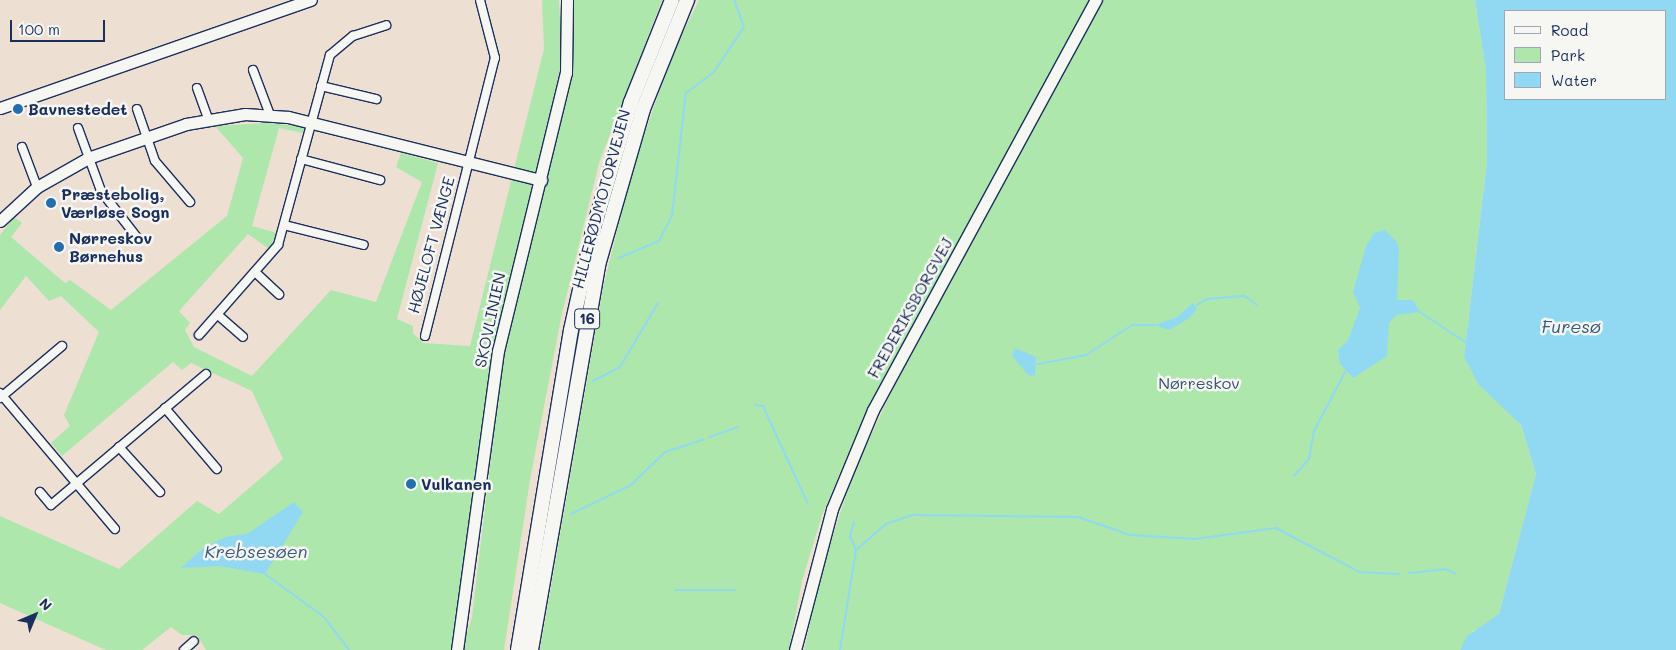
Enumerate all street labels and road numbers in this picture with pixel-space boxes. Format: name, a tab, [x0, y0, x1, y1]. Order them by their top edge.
street label: HILLERØDMOTORVEJEN	[568, 107, 634, 291]
street label: HØJELOFT VÆNGE	[404, 175, 458, 315]
street label: FREDERIKSBORGVEJ	[863, 234, 957, 382]
street label: SKOVLINIEN	[471, 271, 509, 369]
road number: 16	[573, 306, 601, 332]

